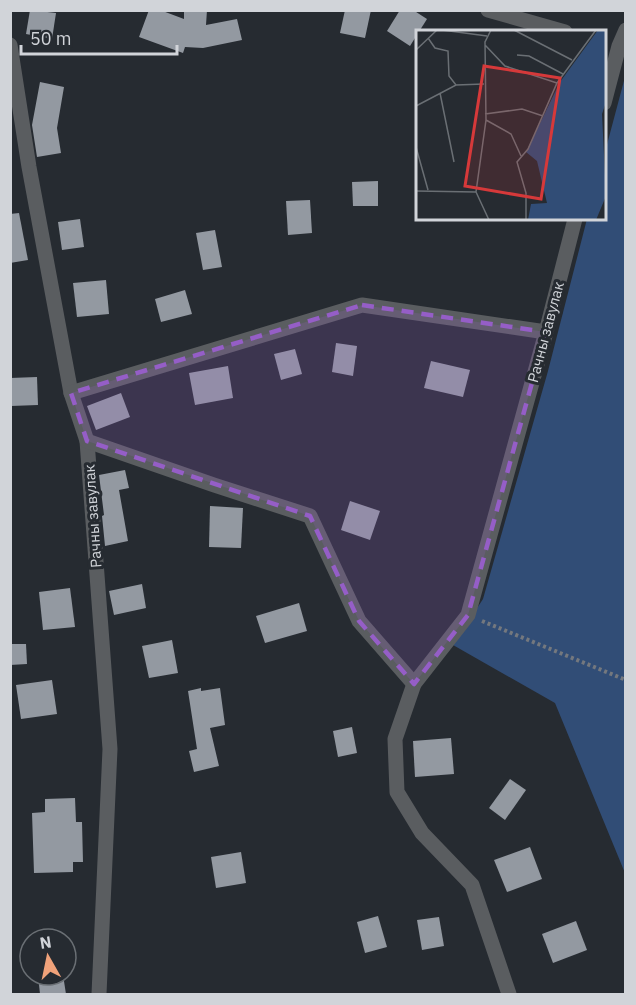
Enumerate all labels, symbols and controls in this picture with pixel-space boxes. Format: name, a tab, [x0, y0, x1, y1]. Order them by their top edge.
scale bar	[21, 18, 177, 56]
text: 50 m	[30, 27, 72, 50]
inset map	[416, 30, 606, 220]
street label: Рачны завулак	[523, 279, 568, 384]
street label: Рачны завулак	[79, 464, 106, 568]
north arrow	[18, 927, 78, 987]
text: N	[38, 931, 53, 953]

